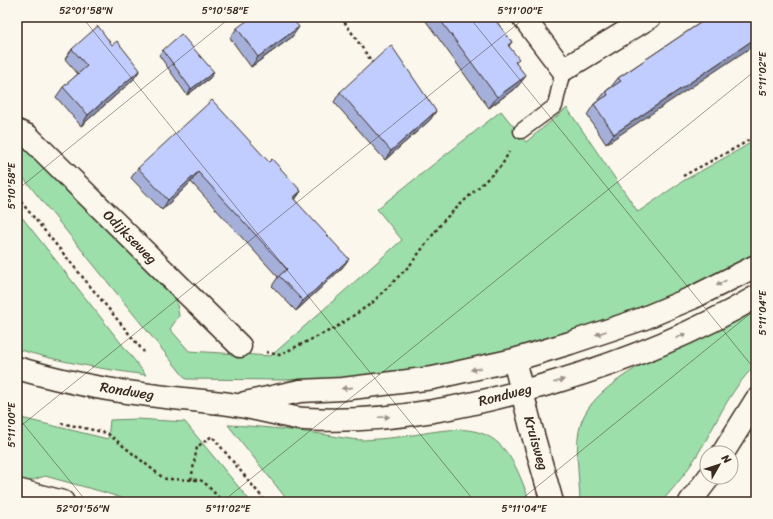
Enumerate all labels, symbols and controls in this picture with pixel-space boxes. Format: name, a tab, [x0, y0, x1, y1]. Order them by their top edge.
text: 52°01'58"N	[59, 2, 113, 20]
text: 5°10'58"E	[202, 2, 250, 20]
text: 5°11'00"E	[497, 2, 544, 20]
text: 5°11'02"E	[754, 50, 772, 96]
text: 5°10'58"E	[3, 161, 21, 209]
street label: Odijkseweg	[97, 204, 163, 270]
one-way arrow	[715, 280, 727, 286]
text: 5°11'04"E	[754, 289, 772, 335]
one-way arrow	[595, 330, 607, 336]
one-way arrow	[675, 333, 687, 339]
one-way arrow	[469, 367, 482, 373]
street label: Rondweg	[98, 374, 156, 408]
street label: Rondweg	[476, 376, 534, 414]
one-way arrow	[553, 378, 565, 384]
one-way arrow	[341, 385, 353, 391]
text: 5°11'00"E	[3, 401, 21, 448]
street label: Kruisweg	[516, 413, 556, 473]
one-way arrow	[378, 414, 391, 420]
north arrow	[699, 445, 739, 485]
text: N	[716, 449, 736, 468]
text: 52°01'56"N	[56, 500, 110, 518]
text: 5°11'02"E	[206, 500, 252, 518]
text: 5°11'04"E	[502, 500, 548, 518]

